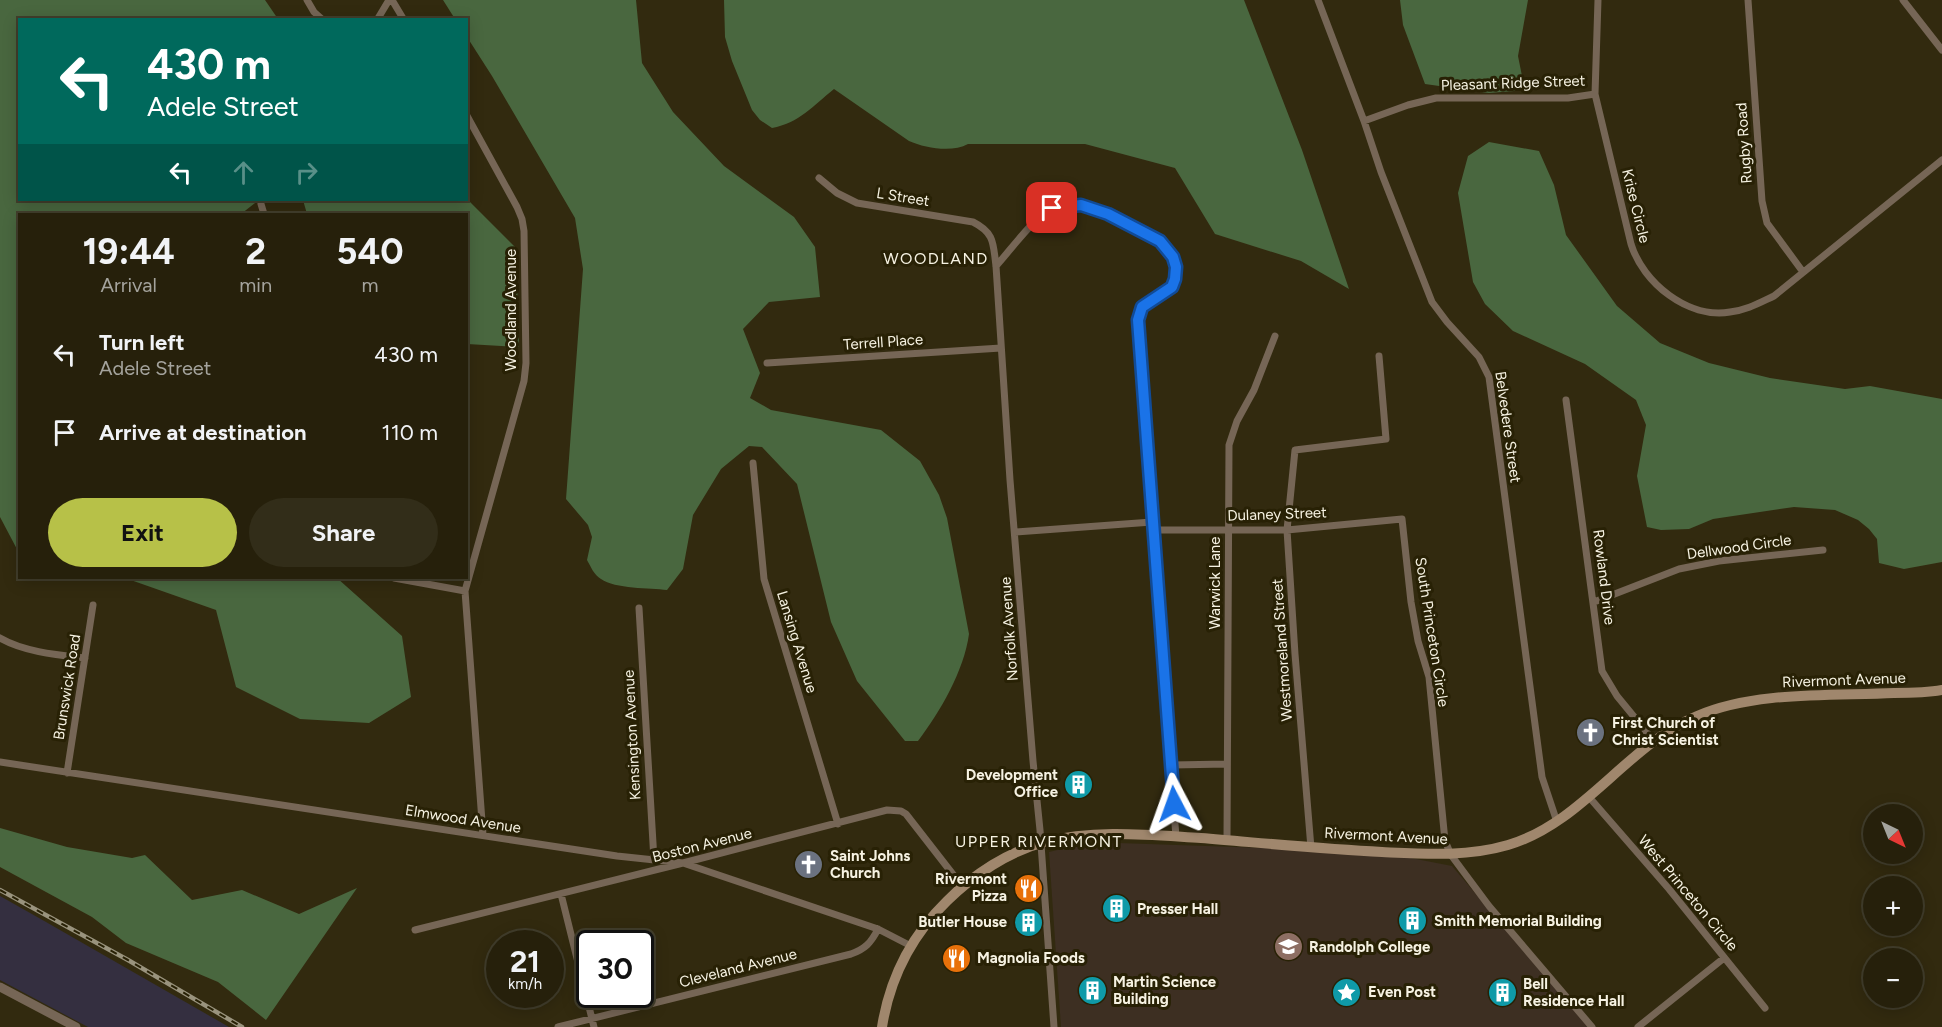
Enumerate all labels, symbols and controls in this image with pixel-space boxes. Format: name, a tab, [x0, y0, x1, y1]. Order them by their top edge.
text: 430 m	[147, 39, 271, 90]
icon: left	[48, 42, 126, 120]
street label: Pleasant Ridge Street	[1440, 71, 1586, 95]
text: Adele Street	[147, 90, 299, 123]
street label: Rugby Road	[1732, 102, 1756, 184]
icon: left	[164, 156, 197, 189]
icon: ahead	[227, 156, 260, 189]
icon: right	[290, 156, 323, 189]
street label: Krise Circle	[1618, 167, 1654, 245]
pin	[1026, 182, 1077, 233]
street label: L Street	[875, 184, 931, 210]
icon: arrive	[1035, 191, 1068, 224]
text: 19:44	[82, 230, 175, 273]
text: 2	[245, 230, 266, 273]
text: 540	[337, 230, 404, 273]
street label: Woodland Avenue	[502, 249, 520, 371]
district label: WOODLAND	[883, 249, 989, 268]
text: Arrival	[100, 273, 157, 297]
text: min	[239, 273, 272, 297]
text: m	[362, 273, 379, 297]
text: Turn left	[99, 329, 185, 356]
street label: Terrell Place	[842, 330, 924, 354]
icon: left	[48, 338, 81, 371]
text: 430 m	[374, 341, 438, 368]
text: Adele Street	[99, 356, 211, 380]
street label: Belvedere Street	[1491, 370, 1525, 484]
icon: arrive	[48, 416, 81, 449]
text: Arrive at destination	[99, 419, 307, 446]
text: 110 m	[382, 419, 438, 446]
button: Exit	[48, 498, 237, 567]
button: Share	[249, 498, 438, 567]
street label: Dulaney Street	[1227, 503, 1327, 525]
street label: Rowland Drive	[1589, 528, 1619, 626]
street label: Dellwood Circle	[1685, 531, 1793, 563]
street label: Warwick Lane	[1206, 537, 1224, 629]
street label: South Princeton Circle	[1411, 556, 1453, 708]
street label: Norfolk Avenue	[996, 576, 1022, 682]
street label: Westmoreland Street	[1268, 578, 1296, 722]
street label: Lansing Avenue	[773, 589, 821, 695]
street label: Brunswick Road	[50, 633, 84, 741]
street label: Kensington Avenue	[620, 669, 644, 801]
street label: Rivermont Avenue	[1782, 669, 1906, 691]
place label: First Church of Christ Scientist	[1612, 714, 1719, 749]
church icon: First Church of Christ Scientist	[1575, 716, 1607, 748]
place label: Development Office	[966, 766, 1059, 801]
building icon: Development Office	[1063, 768, 1095, 800]
position arrow	[1142, 772, 1206, 836]
street label: Elmwood Avenue	[404, 801, 522, 837]
north arrow	[1863, 804, 1923, 864]
map controls	[1863, 804, 1923, 1008]
street label: Boston Avenue	[650, 824, 754, 866]
street label: Rivermont Avenue	[1324, 824, 1448, 848]
street label: West Princeton Circle	[1634, 831, 1742, 955]
district label: UPPER RIVERMONT	[955, 832, 1123, 851]
place label: Saint Johns Church	[830, 847, 910, 882]
church icon: Saint Johns Church	[793, 849, 825, 881]
place label: Rivermont Pizza	[935, 870, 1007, 905]
restaurant icon: Rivermont Pizza	[1012, 872, 1044, 904]
button: +	[1863, 876, 1923, 936]
building icon: Presser Hall	[1100, 893, 1132, 925]
place label: Presser Hall	[1137, 900, 1218, 918]
building icon: Smith Memorial Building	[1397, 905, 1429, 937]
building icon: Butler House	[1012, 906, 1044, 938]
place label: Smith Memorial Building	[1434, 912, 1602, 930]
place label: Butler House	[918, 913, 1008, 931]
speed limit sign: 30	[576, 930, 654, 1008]
school or university icon: Randolph College	[1272, 931, 1304, 963]
place label: Randolph College	[1309, 938, 1431, 956]
restaurant icon: Magnolia Foods	[940, 942, 972, 974]
text: 21	[510, 943, 540, 980]
street label: Cleveland Avenue	[677, 945, 799, 991]
button: −	[1863, 948, 1923, 1008]
place label: Magnolia Foods	[977, 949, 1085, 967]
place label: Martin Science Building	[1113, 973, 1217, 1008]
text: km/h	[508, 975, 542, 993]
building icon: Martin Science Building	[1076, 975, 1108, 1007]
place label: Bell Residence Hall	[1523, 975, 1624, 1010]
place icon: Even Post	[1331, 976, 1363, 1008]
building icon: Bell Residence Hall	[1486, 977, 1518, 1009]
place label: Even Post	[1368, 983, 1436, 1001]

